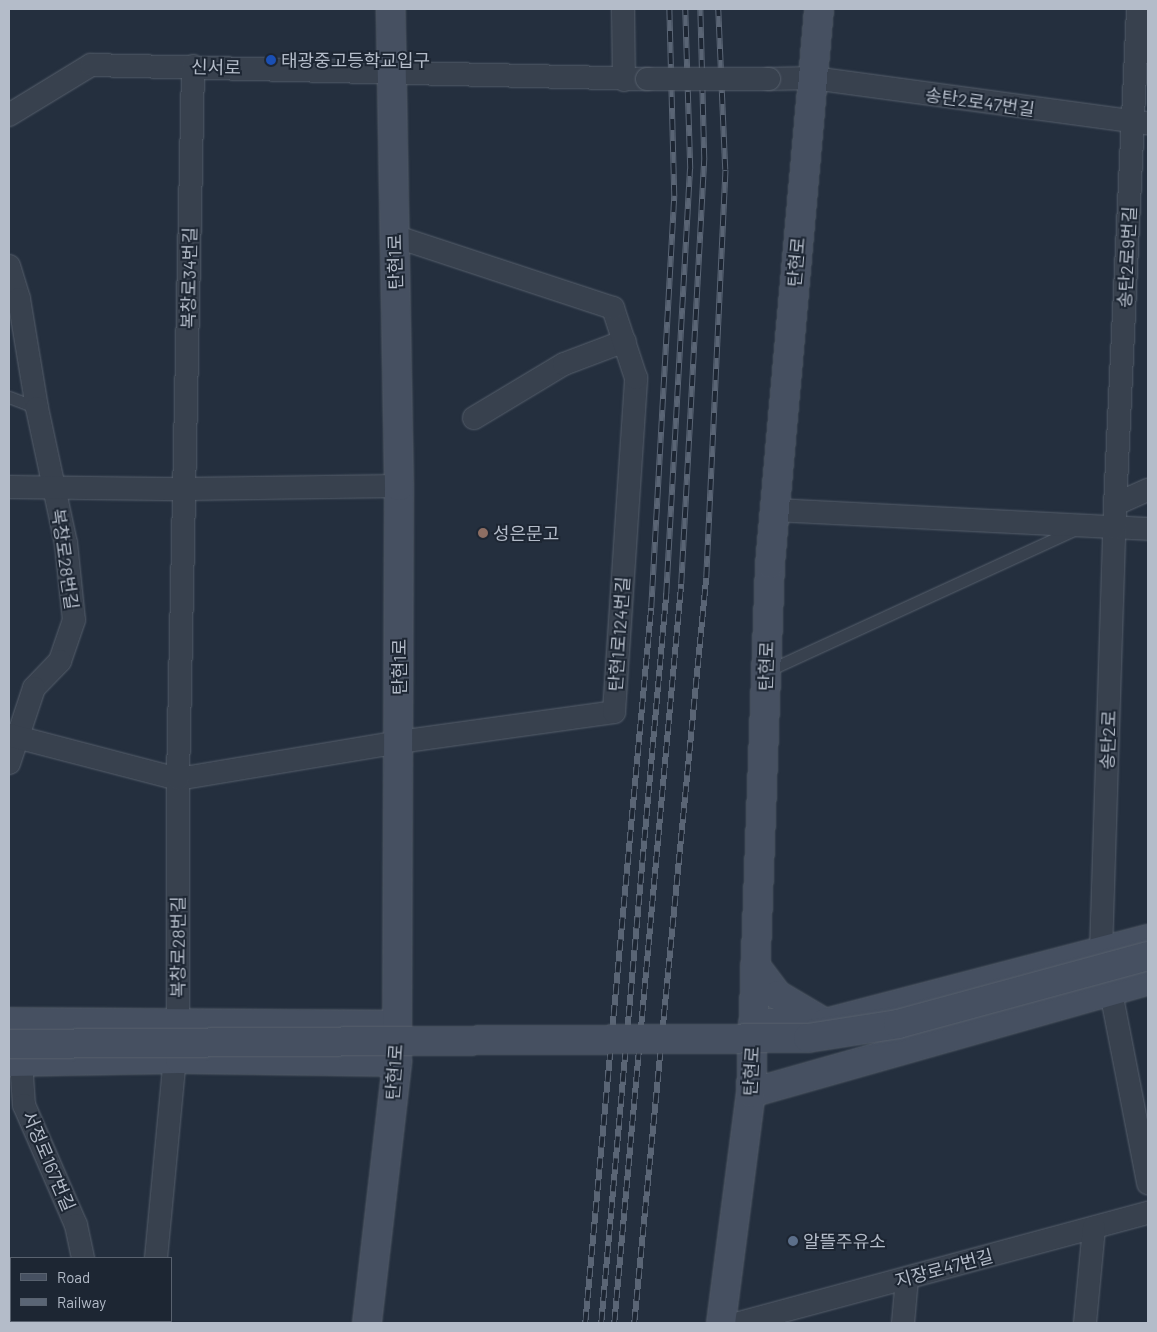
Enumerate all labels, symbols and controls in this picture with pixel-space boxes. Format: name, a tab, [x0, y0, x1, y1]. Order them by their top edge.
place label: 태광중고등학교입구	[281, 49, 430, 71]
marker: 태광중고등학교입구	[265, 54, 277, 66]
street label: 신서로	[191, 56, 241, 78]
street label: 송탄2로47번길	[924, 84, 1036, 120]
street label: 송탄2로9번길	[1114, 206, 1140, 308]
street label: 복창로34번길	[177, 227, 201, 329]
street label: 탄현1로	[384, 234, 406, 290]
street label: 탄현로	[783, 236, 809, 288]
street label: 복창로28번길	[47, 507, 83, 611]
place label: 성은문고	[493, 522, 559, 544]
marker: 성은문고	[477, 527, 489, 539]
street label: 탄현1로124번길	[604, 576, 634, 692]
street label: 탄현1로	[388, 639, 410, 695]
street label: 탄현로	[754, 641, 778, 691]
street label: 송탄2로	[1096, 710, 1120, 770]
street label: 복창로28번길	[167, 896, 189, 998]
street label: 탄현1로	[381, 1043, 407, 1101]
street label: 탄현로	[739, 1046, 763, 1096]
street label: 서정로167번길	[18, 1108, 80, 1214]
place label: 알뜰주유소	[803, 1230, 886, 1252]
marker: 알뜰주유소	[787, 1235, 799, 1247]
street label: 지장로47번길	[893, 1245, 995, 1291]
legend	[10, 1257, 172, 1322]
text: Road	[57, 1268, 90, 1286]
text: Railway	[57, 1293, 106, 1311]

